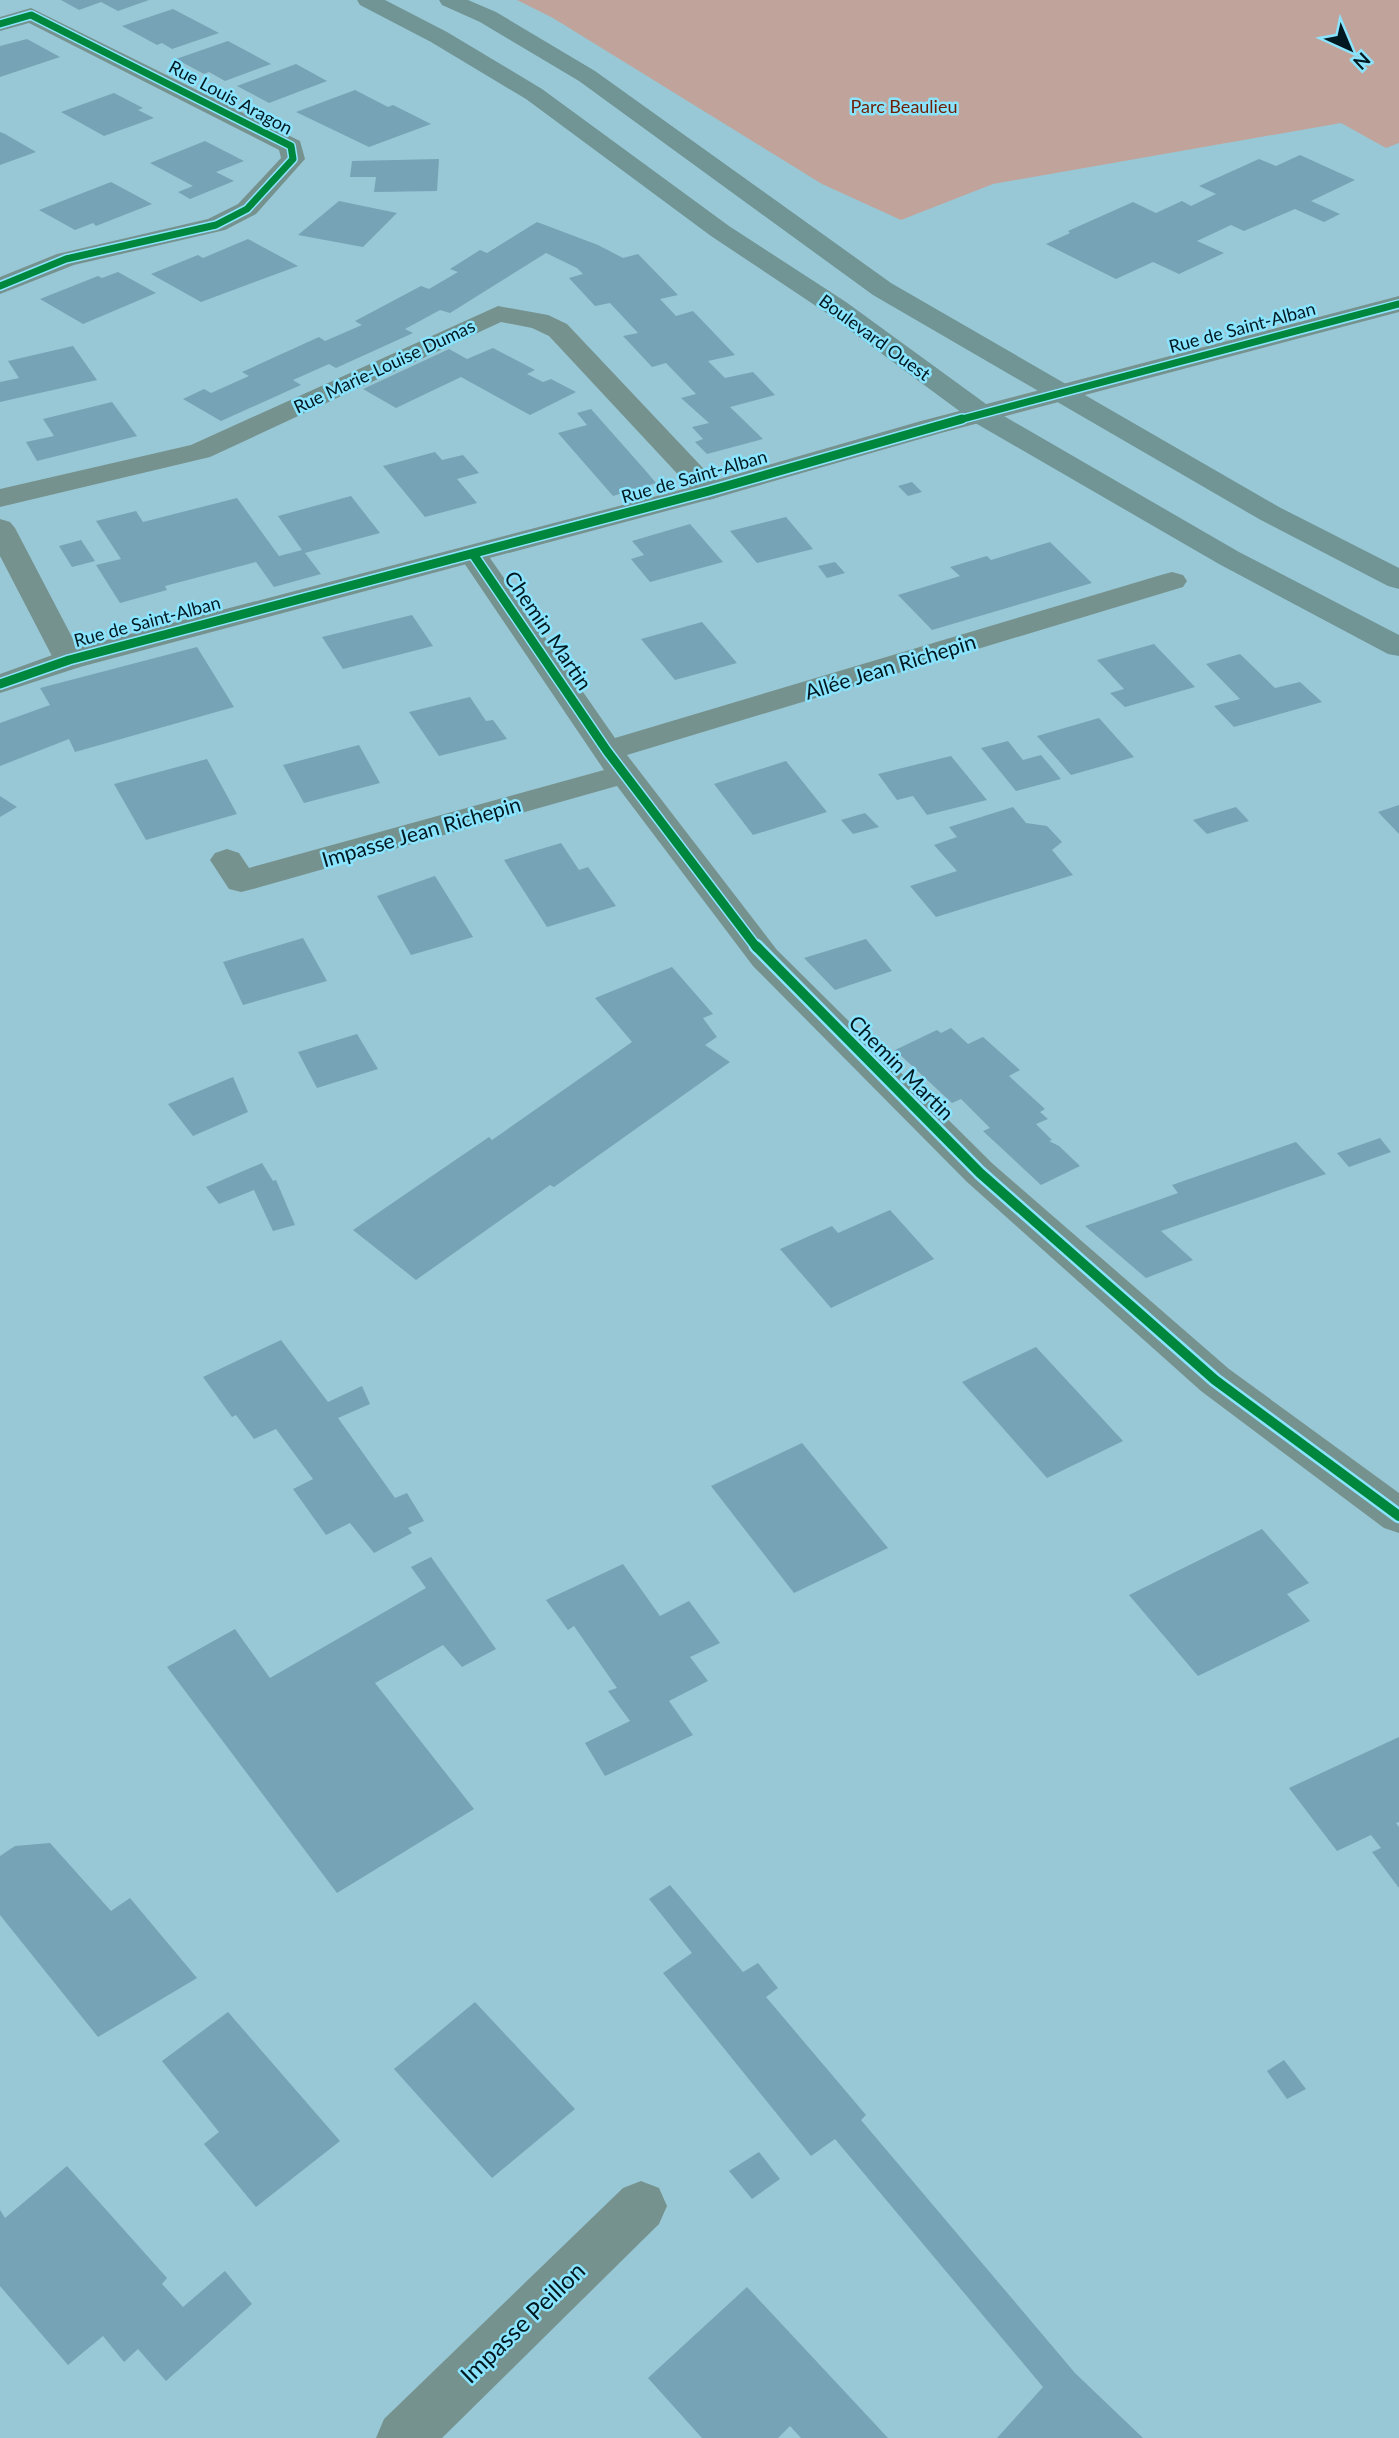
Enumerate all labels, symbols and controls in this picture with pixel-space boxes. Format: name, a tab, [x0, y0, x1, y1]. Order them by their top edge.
north arrow	[1315, 14, 1385, 84]
text: N	[1349, 48, 1375, 75]
street label: Rue Louis Aragon	[165, 55, 297, 139]
park label: Parc Beaulieu	[851, 95, 957, 117]
street label: Boulevard Ouest	[815, 289, 935, 385]
street label: Rue de Saint-Alban	[1166, 297, 1318, 357]
street label: Rue Marie-Louise Dumas	[290, 314, 478, 418]
street label: Rue de Saint-Alban	[619, 445, 769, 507]
street label: Chemin Martin	[500, 566, 598, 694]
street label: Rue de Saint-Alban	[71, 591, 223, 651]
street label: Allée Jean Richepin	[801, 628, 979, 704]
street label: Impasse Jean Richepin	[319, 791, 523, 871]
street label: Chemin Martin	[844, 1009, 960, 1125]
street label: Impasse Peillon	[454, 2255, 590, 2389]

